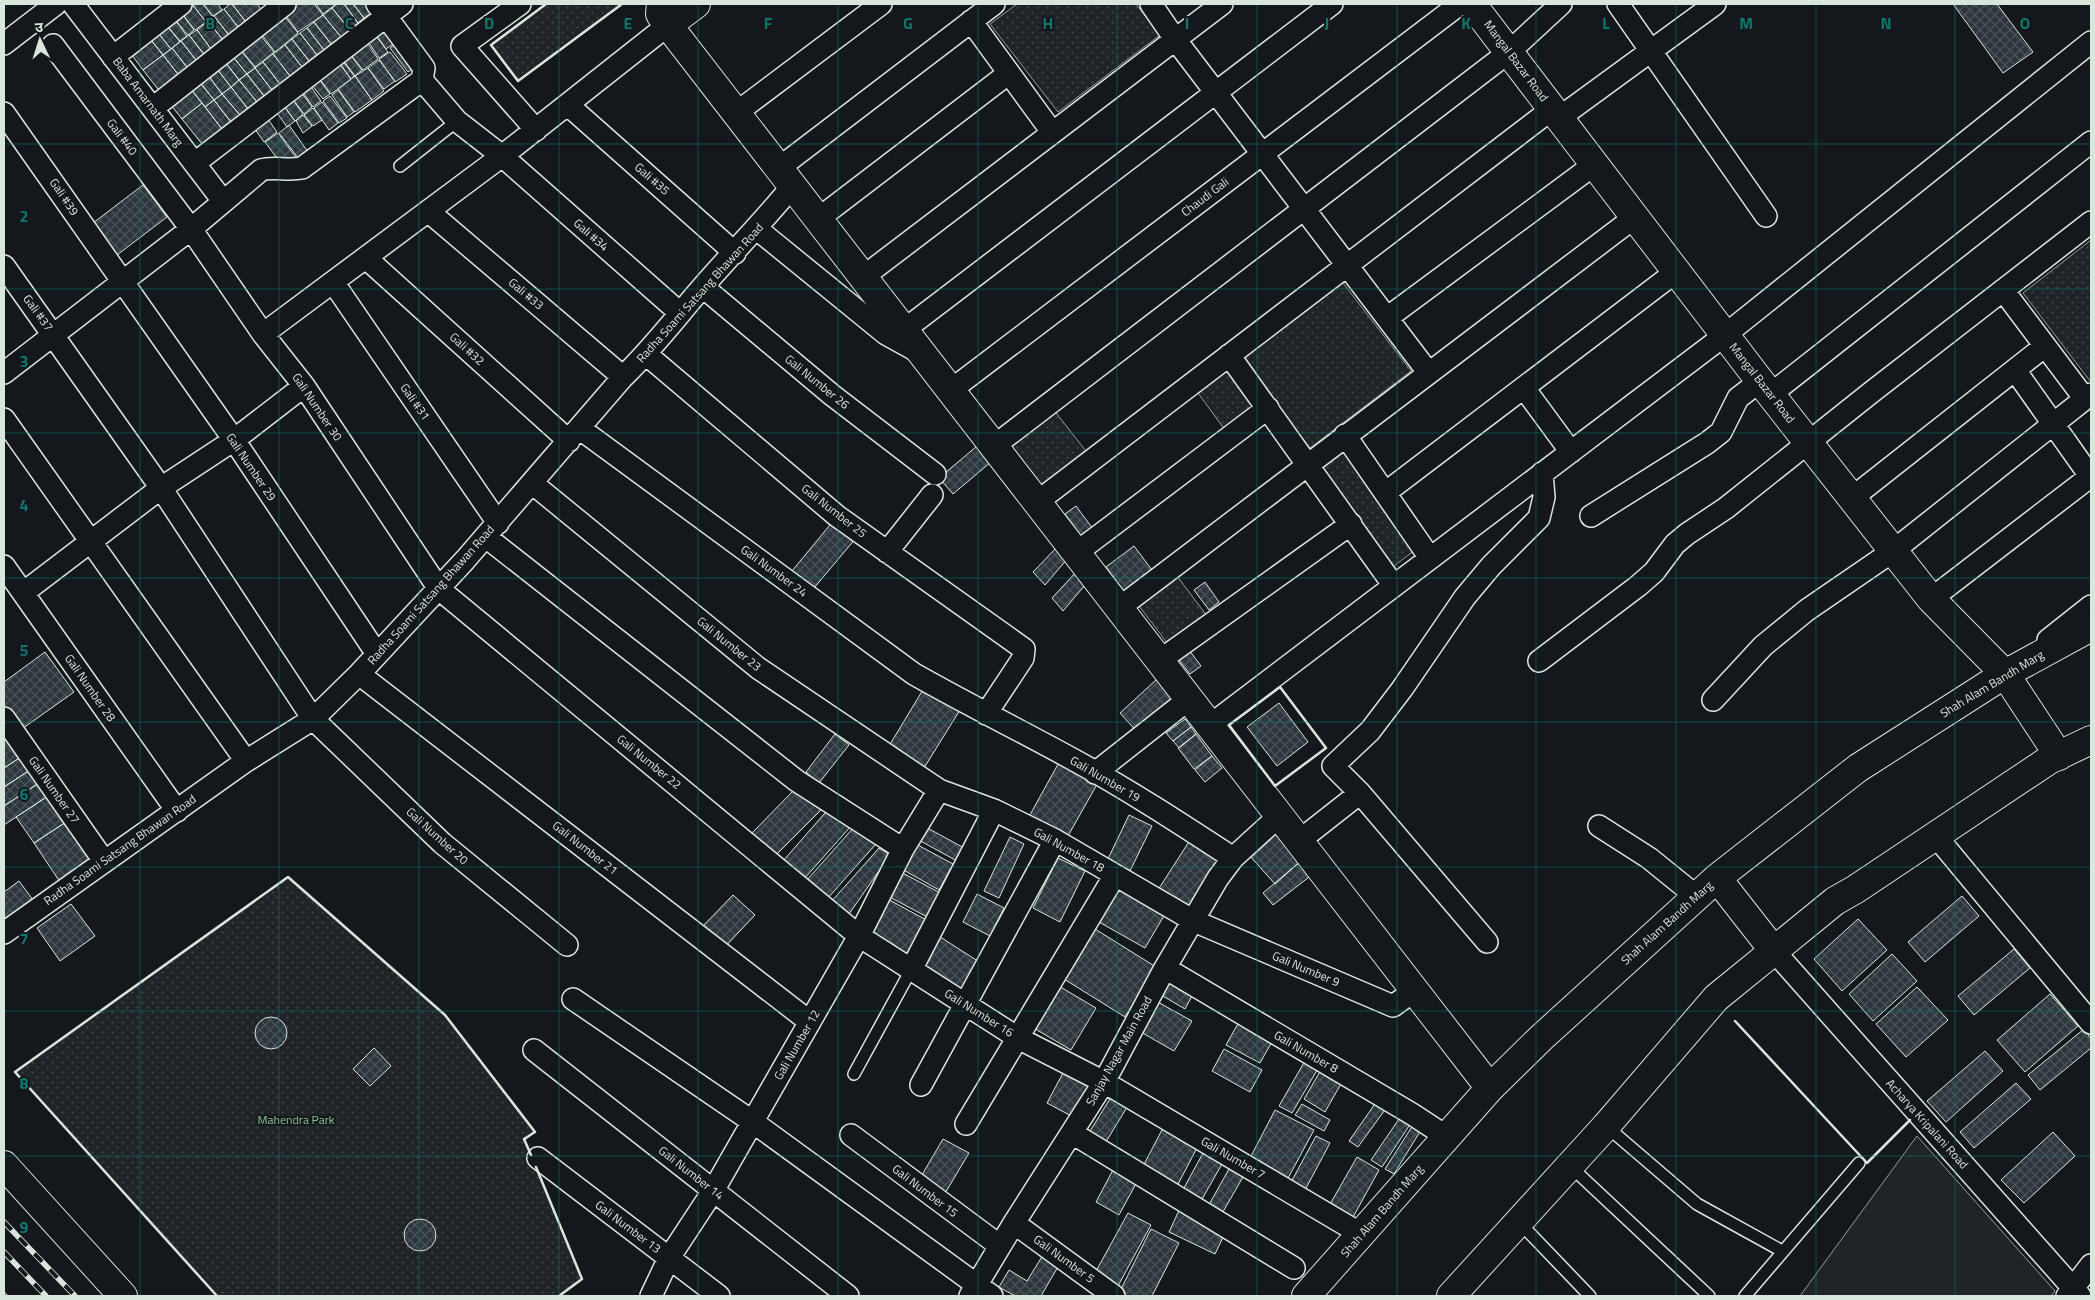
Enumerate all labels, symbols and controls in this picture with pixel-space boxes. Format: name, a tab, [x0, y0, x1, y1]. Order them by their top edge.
text: B	[205, 11, 215, 35]
text: C	[345, 11, 354, 35]
text: D	[484, 11, 494, 35]
text: E	[624, 11, 633, 35]
text: F	[764, 11, 773, 35]
text: G	[903, 11, 913, 35]
text: H	[1043, 11, 1053, 35]
text: I	[1185, 11, 1189, 35]
text: J	[1325, 11, 1329, 35]
text: K	[1461, 11, 1471, 35]
text: L	[1602, 11, 1610, 35]
text: M	[1739, 11, 1753, 35]
text: N	[1880, 11, 1892, 35]
text: O	[2020, 11, 2030, 35]
north arrow	[15, 15, 65, 65]
text: उ	[34, 16, 45, 37]
street label: Mangal Bazar Road	[1479, 16, 1553, 105]
street label: Baba Amarnath Marg	[108, 53, 188, 150]
street label: Gali #40	[102, 114, 143, 159]
street label: Gali #35	[630, 158, 674, 200]
street label: Chaudi Gali	[1177, 172, 1233, 221]
street label: Gali #39	[45, 174, 84, 220]
text: 2	[20, 204, 28, 228]
street label: Gali #34	[569, 214, 613, 256]
street label: Radha Soami Satsang Bhawan Road	[631, 218, 768, 367]
street label: Gali #33	[504, 273, 548, 314]
street label: Gali #37	[18, 290, 58, 335]
street label: Gali #32	[446, 328, 489, 370]
street label: Mangal Bazar Road	[1725, 338, 1800, 427]
text: 3	[20, 349, 28, 373]
street label: Gali Number 26	[781, 350, 854, 414]
street label: Gali Number 30	[288, 369, 347, 445]
street label: Gali #31	[396, 379, 435, 424]
street label: Gali Number 29	[222, 429, 281, 505]
street label: Gali Number 25	[797, 479, 871, 542]
text: 4	[20, 493, 29, 517]
street label: Radha Soami Satsang Bhawan Road	[362, 520, 499, 669]
street label: Gali Number 24	[737, 540, 812, 602]
street label: Gali Number 23	[693, 612, 766, 676]
text: 5	[20, 638, 29, 662]
street label: Shah Alam Bandh Marg	[1936, 645, 2047, 722]
street label: Gali Number 28	[60, 650, 121, 726]
street label: Gali Number 22	[613, 730, 686, 794]
street label: Gali Number 19	[1066, 751, 1144, 807]
street label: Gali Number 27	[24, 752, 85, 827]
text: 6	[20, 782, 29, 806]
street label: Radha Soami Satsang Bhawan Road	[39, 789, 200, 910]
street label: Gali Number 20	[402, 802, 473, 869]
street label: Gali Number 21	[548, 816, 622, 879]
street label: Gali Number 18	[1030, 822, 1108, 877]
street label: Shah Alam Bandh Marg	[1616, 876, 1717, 969]
text: 7	[20, 927, 28, 951]
street label: Gali Number 9	[1269, 946, 1343, 991]
street label: Gali Number 16	[941, 984, 1018, 1042]
street label: Sanjay Nagar Main Road	[1080, 992, 1157, 1109]
street label: Gali Number 12	[769, 1006, 824, 1084]
street label: Gali Number 8	[1270, 1025, 1342, 1078]
text: 8	[20, 1071, 29, 1095]
street label: Acharya Kripalani Road	[1882, 1074, 1973, 1173]
park label: Mahendra Park	[257, 1110, 335, 1129]
street label: Gali Number 7	[1197, 1131, 1269, 1184]
street label: Gali Number 14	[654, 1141, 728, 1204]
street label: Gali Number 15	[888, 1159, 963, 1222]
street label: Shah Alam Bandh Marg	[1336, 1160, 1428, 1262]
street label: Gali Number 13	[591, 1195, 665, 1258]
text: 9	[20, 1215, 29, 1239]
street label: Gali Number 5	[1030, 1230, 1099, 1288]

